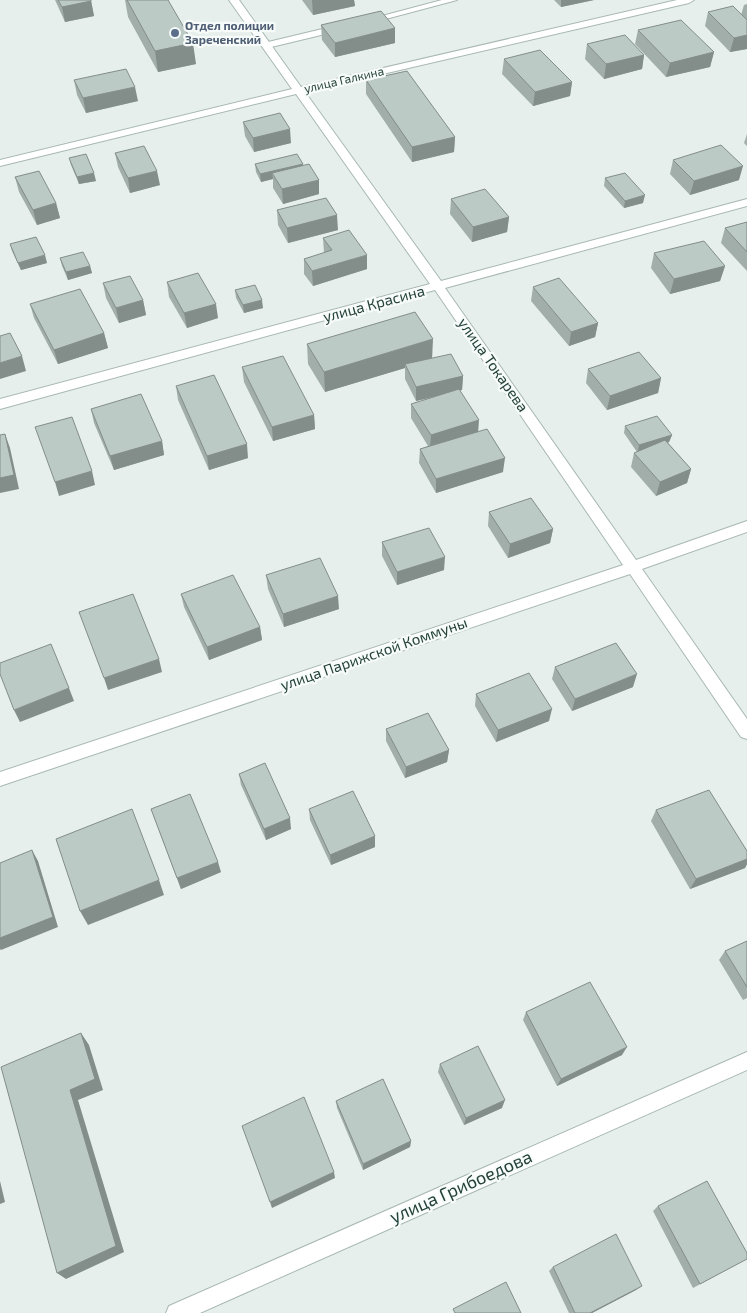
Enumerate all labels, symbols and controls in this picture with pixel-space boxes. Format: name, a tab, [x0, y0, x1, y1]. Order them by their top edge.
place label: Отдел полиции Зареченский	[185, 18, 274, 46]
marker: Отдел полиции Зареченский	[169, 27, 181, 39]
street label: улица Галкина	[303, 63, 385, 96]
street label: улица Красина	[321, 281, 427, 326]
street label: улица Токарева	[454, 314, 533, 415]
street label: улица Парижской Коммуны	[278, 613, 470, 694]
street label: улица Грибоедова	[386, 1145, 535, 1227]

